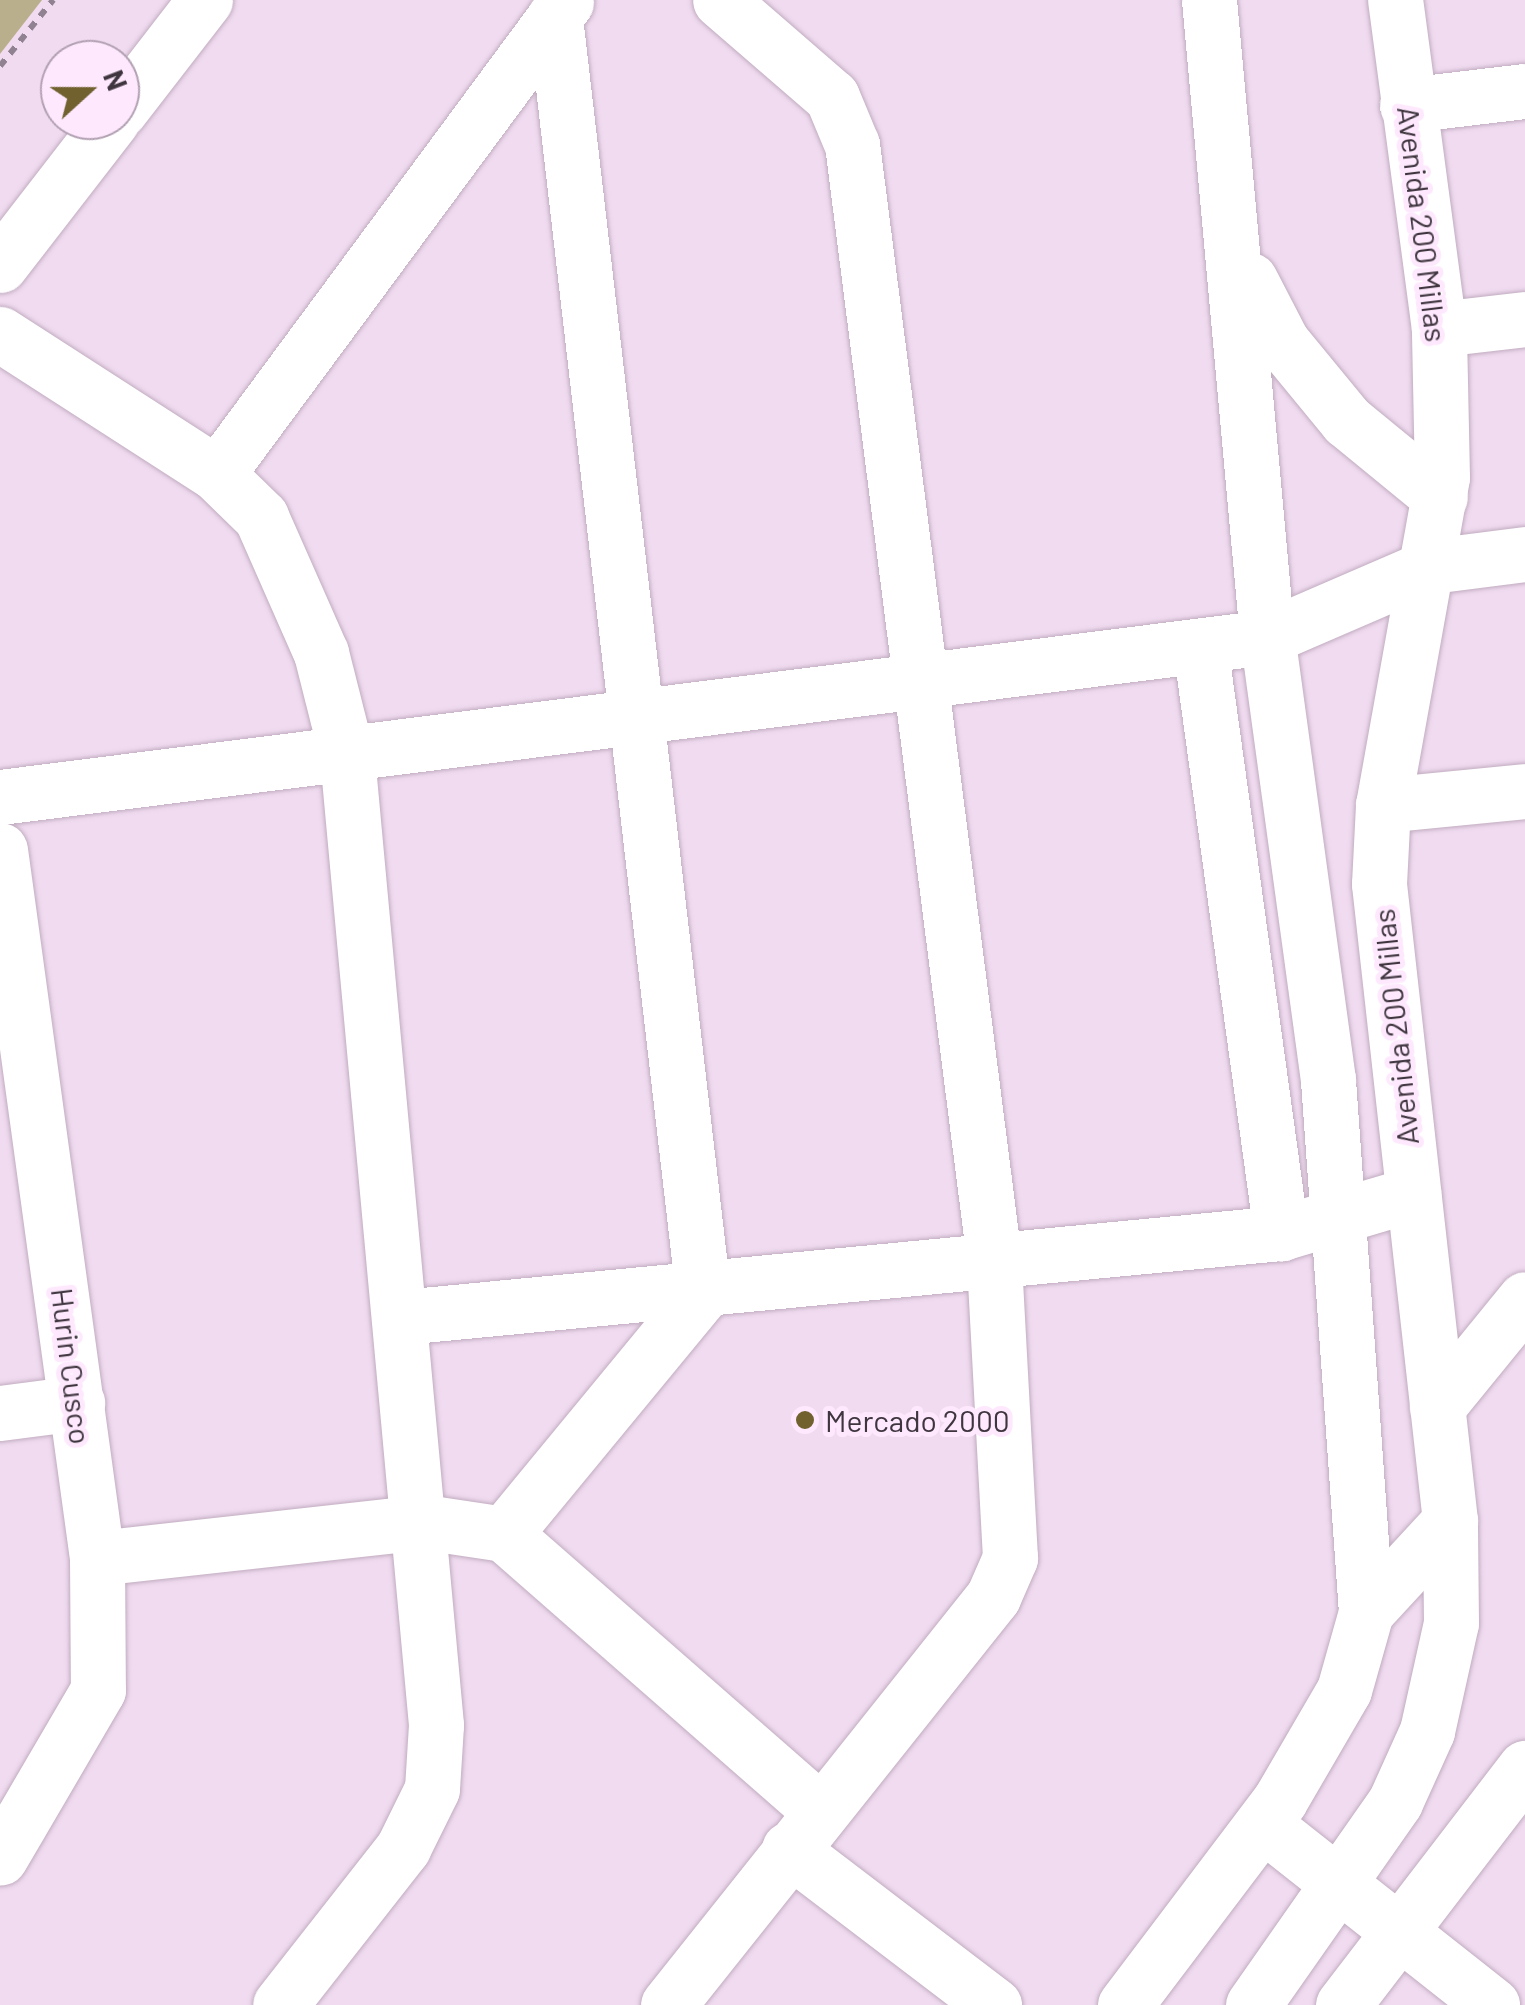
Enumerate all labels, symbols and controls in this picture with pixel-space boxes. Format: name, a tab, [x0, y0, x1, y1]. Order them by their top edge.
north arrow	[40, 40, 140, 140]
text: N	[97, 65, 135, 95]
street label: Avenida 200 Millas	[1391, 104, 1455, 344]
street label: Avenida 200 Millas	[1365, 907, 1425, 1147]
street label: Hurin Cusco	[45, 1286, 99, 1446]
place label: Mercado 2000	[825, 1402, 1010, 1438]
marker: Mercado 2000	[794, 1409, 816, 1431]

